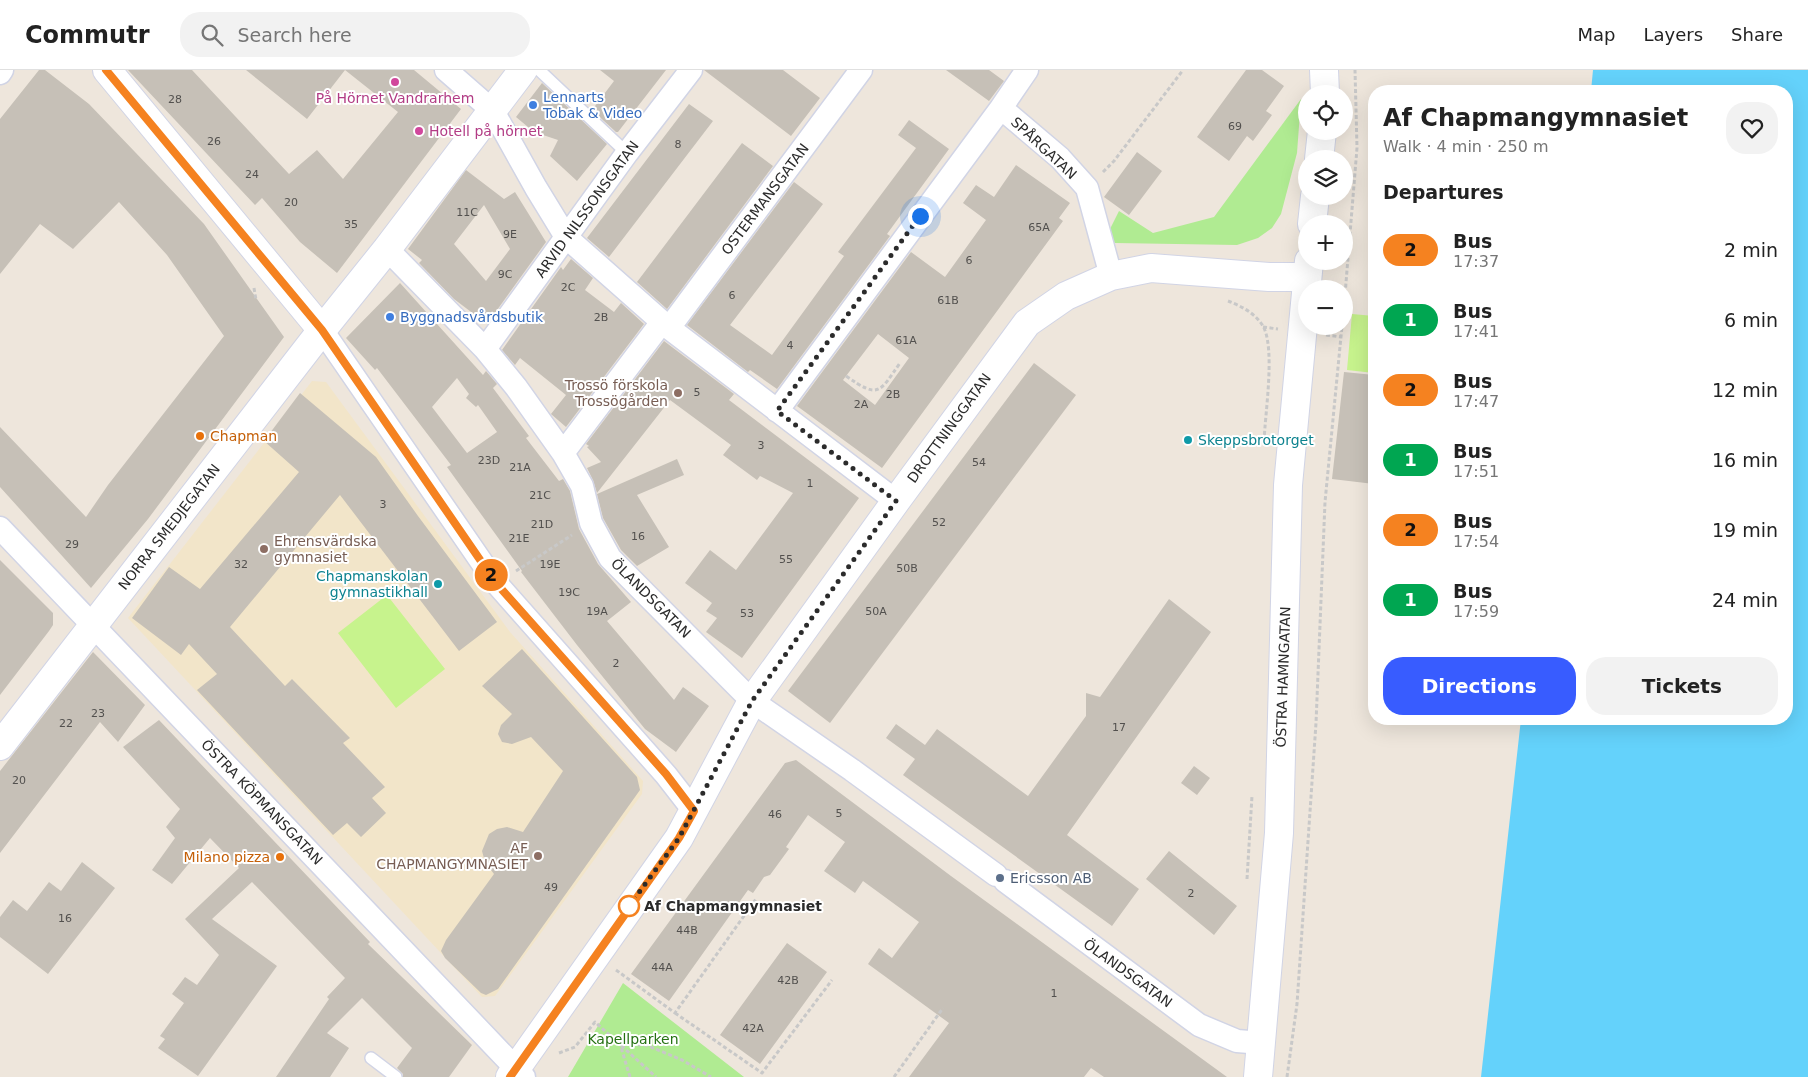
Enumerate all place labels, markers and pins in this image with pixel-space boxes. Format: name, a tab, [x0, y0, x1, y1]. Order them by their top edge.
marker: På Hörnet Vandrarhem	[389, 76, 401, 88]
place label: Lennarts Tobak & Video	[542, 89, 642, 121]
place label: På Hörnet Vandrarhem	[316, 90, 474, 106]
marker: Lennarts Tobak & Video	[527, 99, 539, 111]
place label: Hotell på hörnet	[429, 123, 543, 139]
marker: Hotell på hörnet	[413, 125, 425, 137]
place label: Byggnadsvårdsbutik	[400, 309, 544, 325]
marker: Byggnadsvårdsbutik	[384, 311, 396, 323]
place label: Trossö förskola Trossögården	[564, 377, 668, 409]
marker: Trossö förskola Trossögården	[672, 387, 684, 399]
place label: Chapman	[210, 428, 277, 444]
marker: Chapman	[194, 430, 206, 442]
place label: Skeppsbrotorget	[1198, 432, 1314, 448]
marker: Skeppsbrotorget	[1182, 434, 1194, 446]
place label: Ehrensvärdska gymnasiet	[274, 533, 377, 565]
marker: Ehrensvärdska gymnasiet	[258, 543, 270, 555]
place label: Chapmanskolan gymnastikhall	[316, 568, 428, 600]
marker: Chapmanskolan gymnastikhall	[432, 578, 444, 590]
place label: AF CHAPMANGYMNASIET	[376, 840, 528, 872]
place label: Milano pizza	[184, 849, 270, 865]
marker: AF CHAPMANGYMNASIET	[532, 850, 544, 862]
marker: Milano pizza	[274, 851, 286, 863]
place label: Ericsson AB	[1010, 870, 1092, 886]
marker: Ericsson AB	[994, 872, 1006, 884]
marker: Af Chapmangymnasiet	[618, 895, 640, 917]
place label: Af Chapmangymnasiet	[644, 898, 822, 914]

